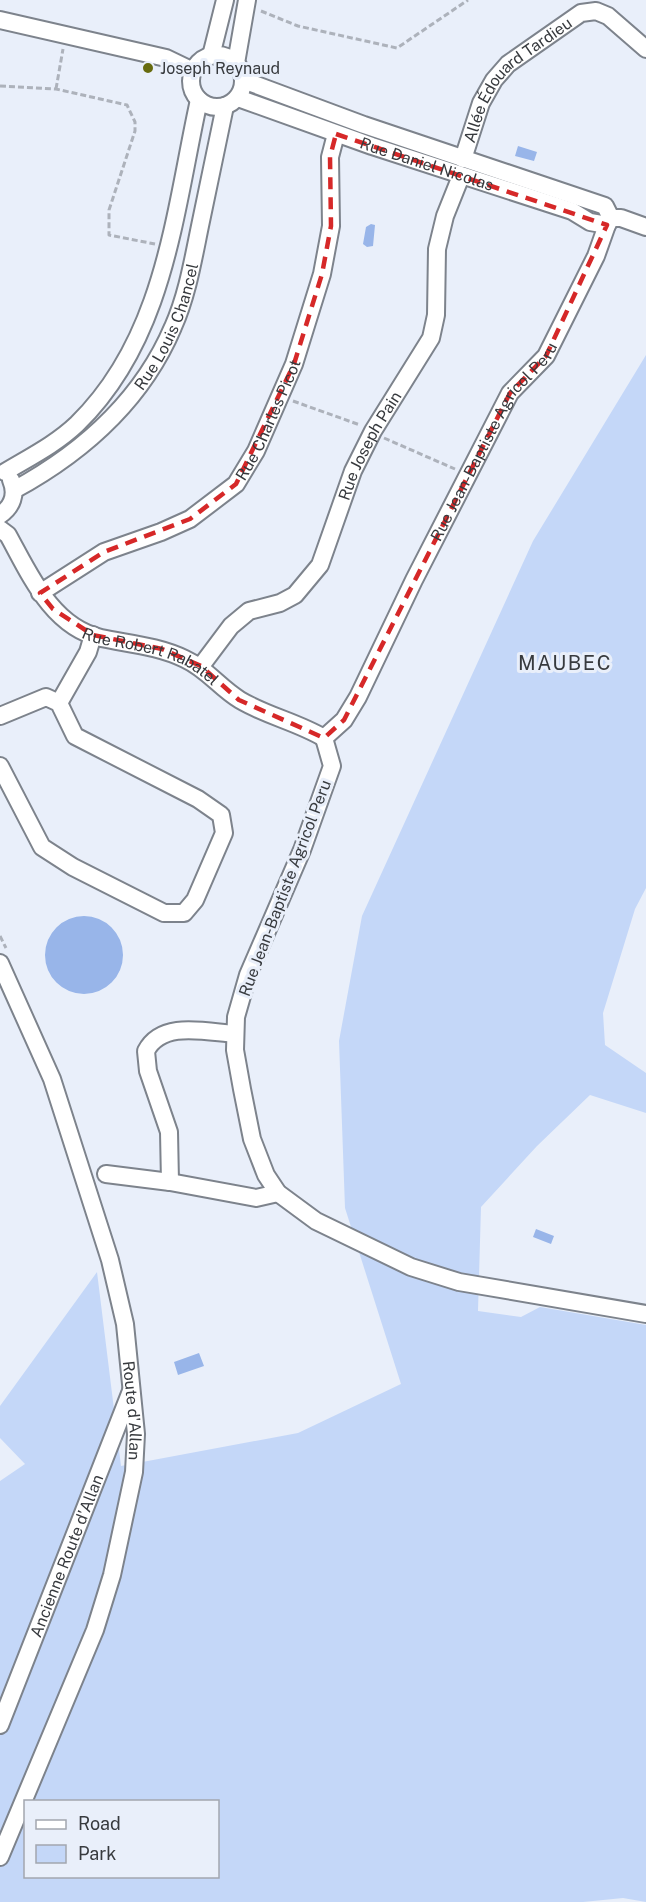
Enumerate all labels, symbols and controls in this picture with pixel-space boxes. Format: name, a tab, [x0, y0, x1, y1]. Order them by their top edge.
street label: Allée Édouard Tardieu	[459, 13, 575, 145]
place label: Joseph Reynaud	[160, 59, 280, 78]
marker: Joseph Reynaud	[141, 61, 155, 75]
street label: Rue Daniel Nicolas	[358, 133, 496, 194]
street label: Rue Louis Chancel	[130, 261, 202, 393]
street label: Rue Jean-Baptiste Agricol Peru	[426, 339, 561, 544]
street label: Rue Charles Picot	[231, 357, 304, 484]
street label: Rue Joseph Pain	[334, 388, 405, 503]
street label: Rue Robert Rabatel	[80, 623, 223, 689]
district label: MAUBEC	[518, 651, 612, 675]
street label: Rue Jean-Baptiste Agricol Peru	[235, 777, 335, 999]
street label: Route d'Allan	[119, 1360, 146, 1461]
street label: Ancienne Route d'Allan	[26, 1471, 107, 1640]
legend	[24, 1800, 219, 1878]
text: Road	[78, 1813, 121, 1834]
text: Park	[78, 1843, 116, 1864]

